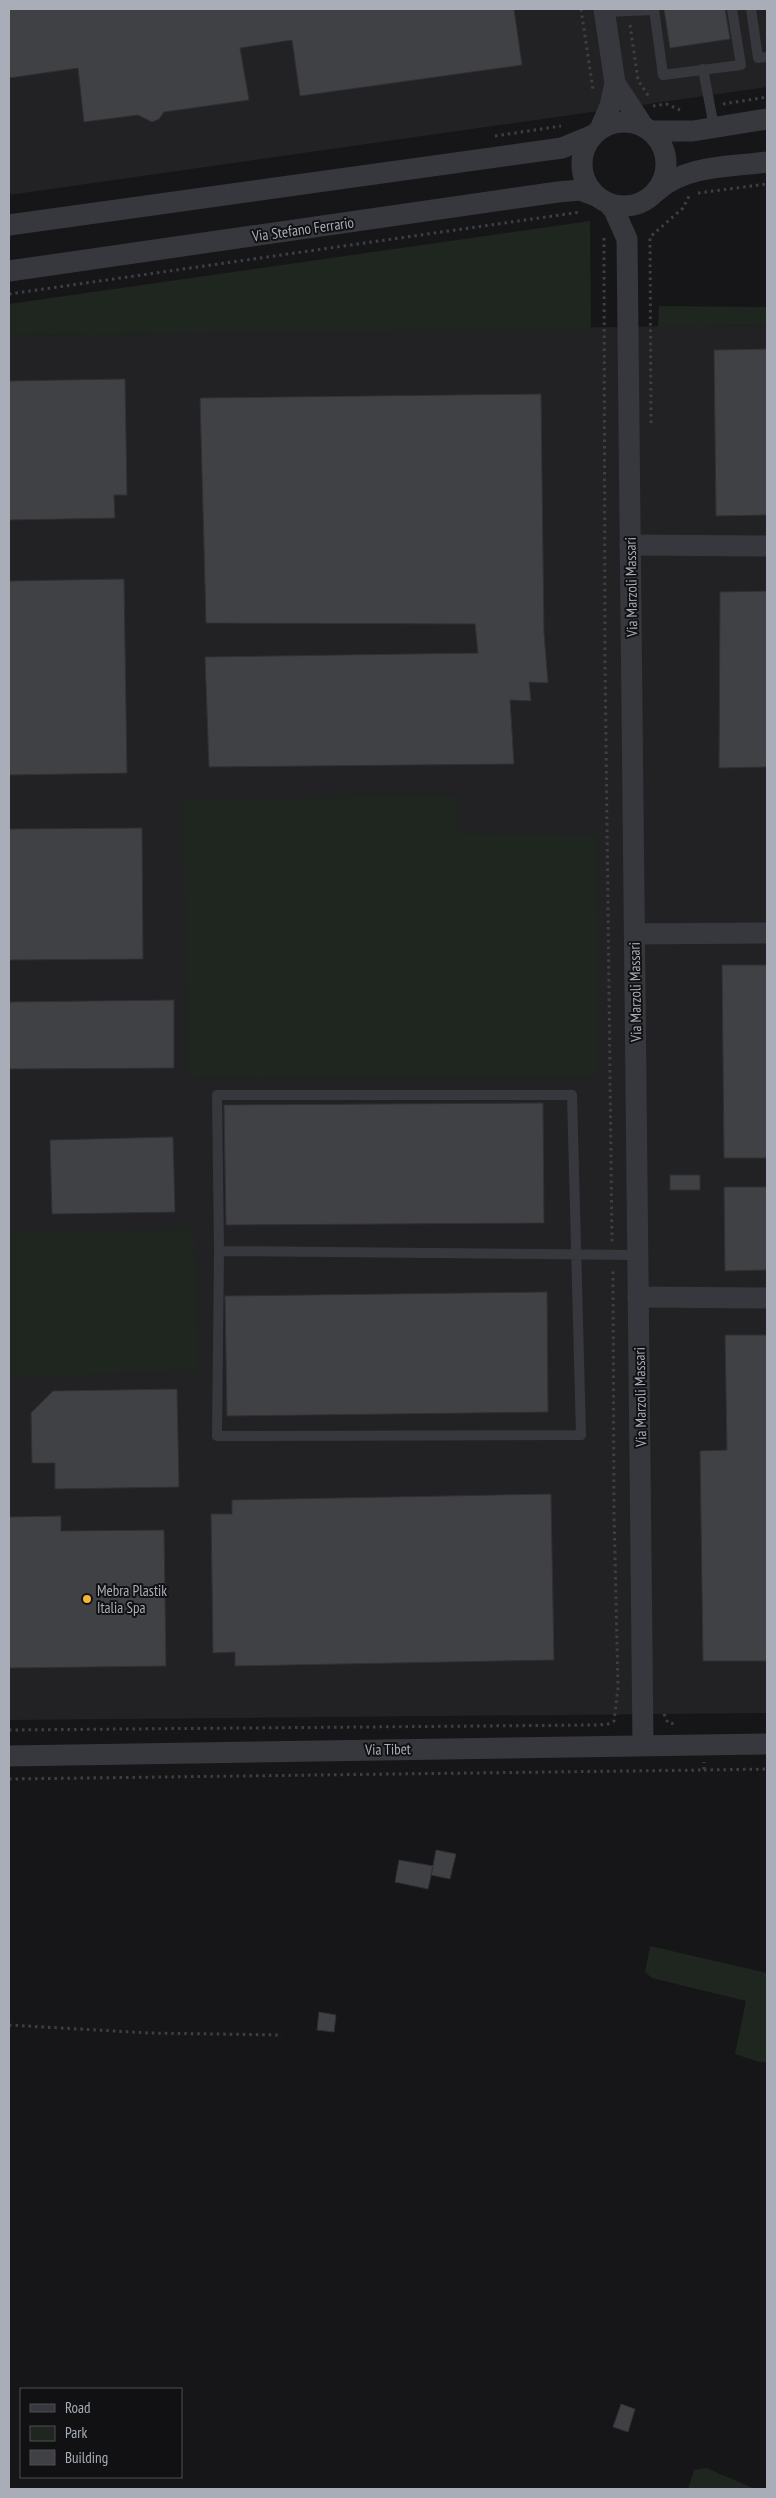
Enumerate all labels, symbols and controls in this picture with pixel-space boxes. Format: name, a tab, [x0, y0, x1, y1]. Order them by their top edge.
street label: Via Stefano Ferrario	[250, 212, 355, 246]
street label: Via Marzoli Massari	[621, 537, 641, 638]
street label: Via Marzoli Massari	[625, 942, 645, 1043]
street label: Via Marzoli Massari	[630, 1347, 650, 1448]
place label: Mebra Plastik Italia Spa	[97, 1581, 167, 1617]
marker: Mebra Plastik Italia Spa	[81, 1593, 93, 1605]
street label: Via Tibet	[364, 1739, 411, 1759]
legend	[20, 2388, 182, 2478]
text: Road	[65, 2398, 91, 2417]
text: Park	[65, 2423, 87, 2442]
text: Building	[65, 2448, 108, 2467]

